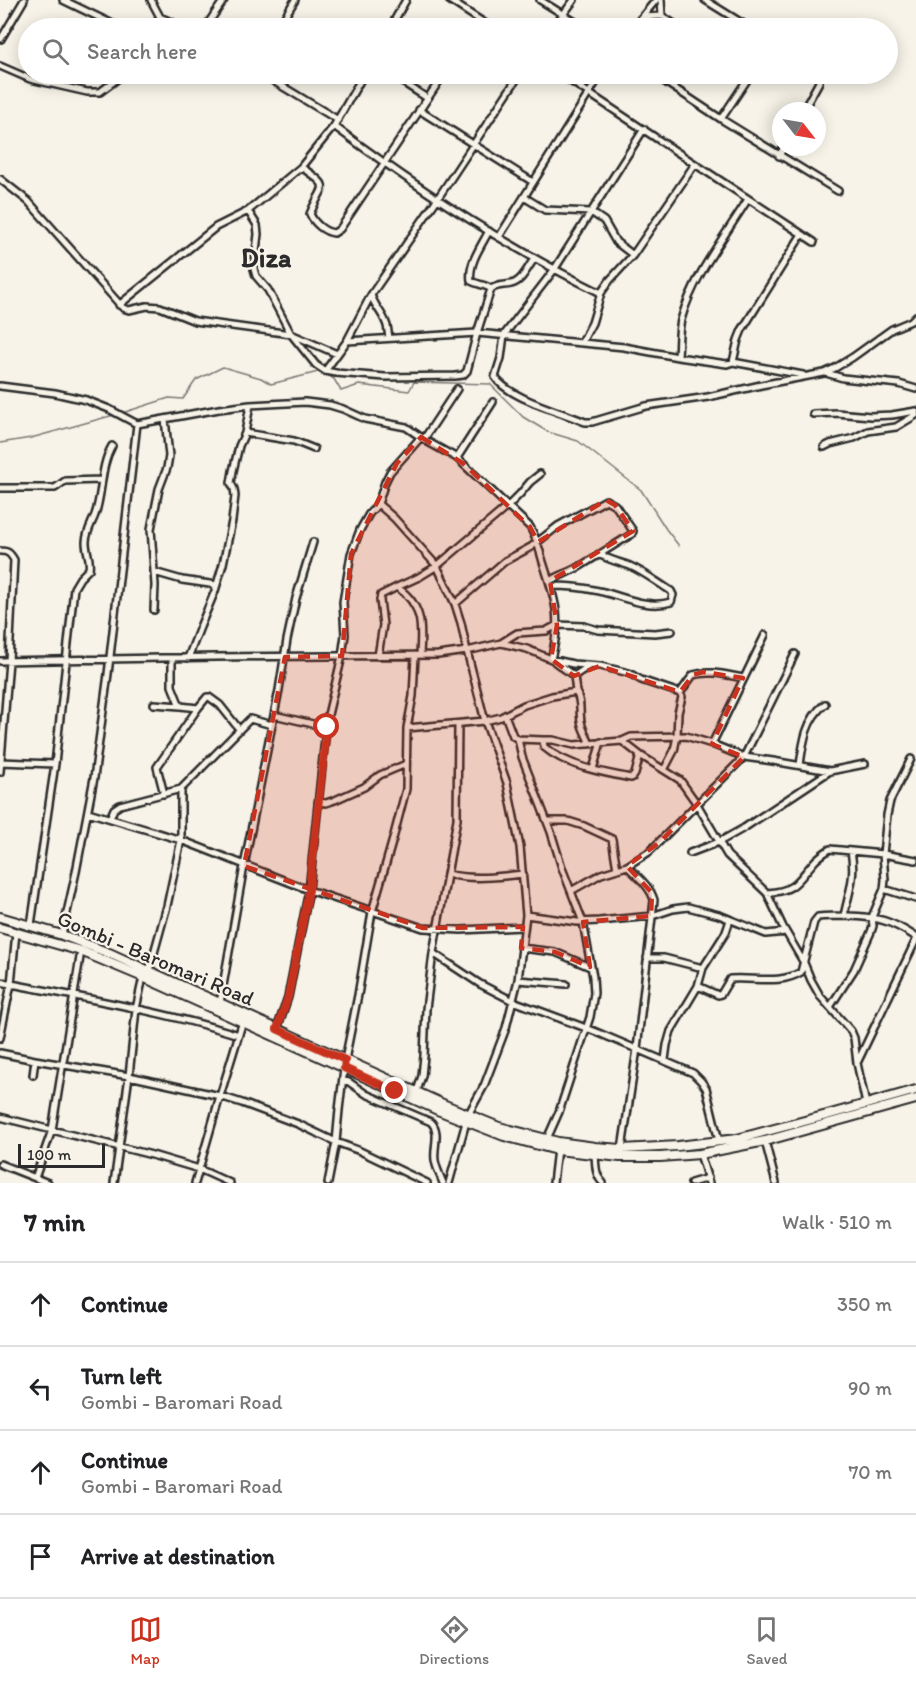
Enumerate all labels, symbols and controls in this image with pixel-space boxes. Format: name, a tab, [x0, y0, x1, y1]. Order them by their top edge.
search box	[18, 18, 898, 84]
icon: search	[39, 35, 72, 68]
text: Search here	[87, 38, 197, 65]
north arrow	[772, 102, 826, 156]
district label: Diza	[241, 241, 292, 274]
route start	[313, 713, 339, 739]
street label: Gombi - Baromari Road	[54, 905, 259, 1011]
route end	[381, 1077, 407, 1103]
scale bar	[18, 1141, 105, 1168]
text: 100 m	[27, 1145, 71, 1164]
text: 7 min	[24, 1206, 85, 1238]
text: Walk · 510 m	[782, 1210, 892, 1234]
icon: ahead	[24, 1288, 57, 1321]
text: Continue	[81, 1291, 168, 1318]
text: 350 m	[837, 1292, 892, 1316]
text: Turn left	[81, 1363, 162, 1390]
icon: left	[24, 1372, 57, 1405]
text: 90 m	[848, 1376, 892, 1400]
text: Gombi - Baromari Road	[81, 1390, 282, 1414]
text: Continue	[81, 1447, 168, 1474]
icon: ahead	[24, 1456, 57, 1489]
text: 70 m	[848, 1460, 892, 1484]
text: Gombi - Baromari Road	[81, 1474, 282, 1498]
icon: arrive	[24, 1540, 57, 1573]
text: Arrive at destination	[81, 1543, 275, 1570]
tab: Map	[129, 1613, 162, 1668]
tab: Directions	[419, 1613, 489, 1668]
tab: Saved	[747, 1613, 787, 1668]

